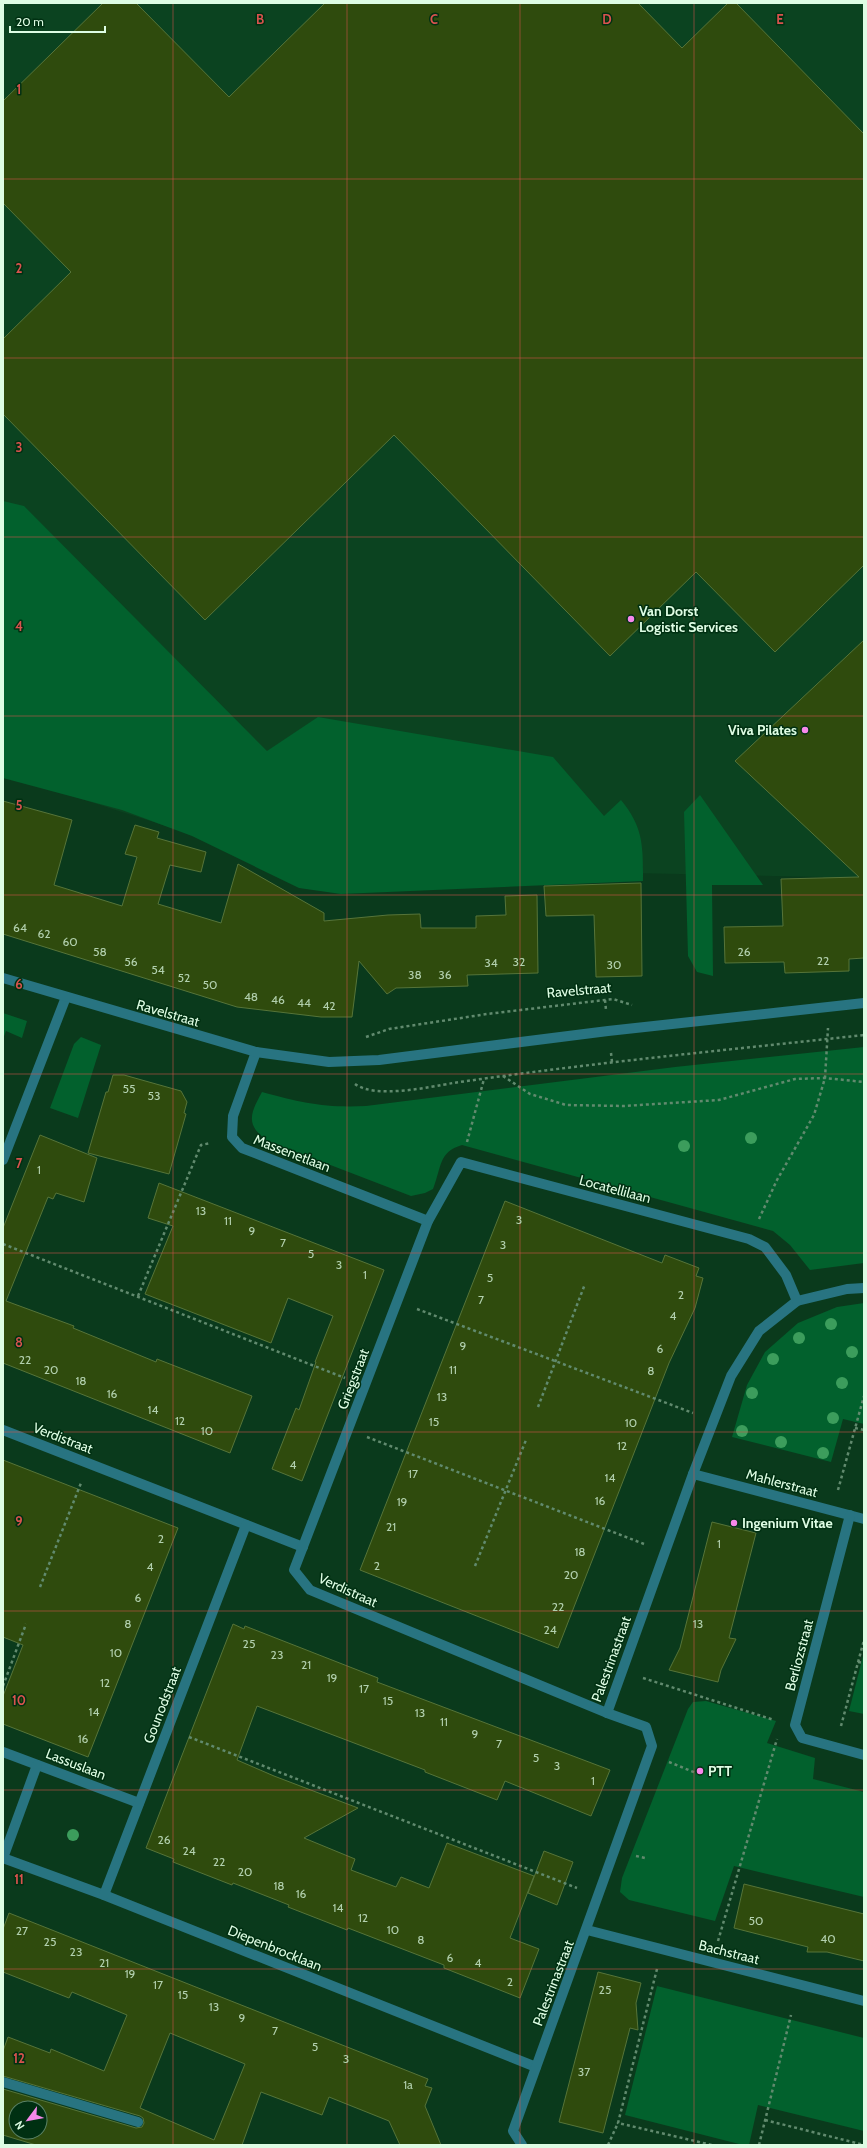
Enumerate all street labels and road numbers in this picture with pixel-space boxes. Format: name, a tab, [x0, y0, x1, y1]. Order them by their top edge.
street label: Ravelstraat	[546, 978, 612, 1002]
street label: Ravelstraat	[134, 995, 202, 1031]
street label: Massenetlaan	[251, 1130, 333, 1176]
street label: Locatellilaan	[577, 1171, 653, 1207]
street label: Griegstraat	[333, 1346, 373, 1412]
street label: Verdistraat	[30, 1418, 96, 1458]
street label: Mahlerstraat	[744, 1465, 820, 1501]
street label: Verdistraat	[316, 1569, 381, 1611]
street label: Palestrinastraat	[587, 1613, 635, 1704]
street label: Berliozstraat	[781, 1617, 817, 1693]
street label: Gounodstraat	[139, 1664, 185, 1746]
street label: Lassuslaan	[43, 1744, 109, 1784]
street label: Diepenbrocklaan	[225, 1921, 325, 1975]
street label: Bachstraat	[697, 1936, 761, 1968]
street label: Palestrinastraat	[528, 1937, 578, 2028]

